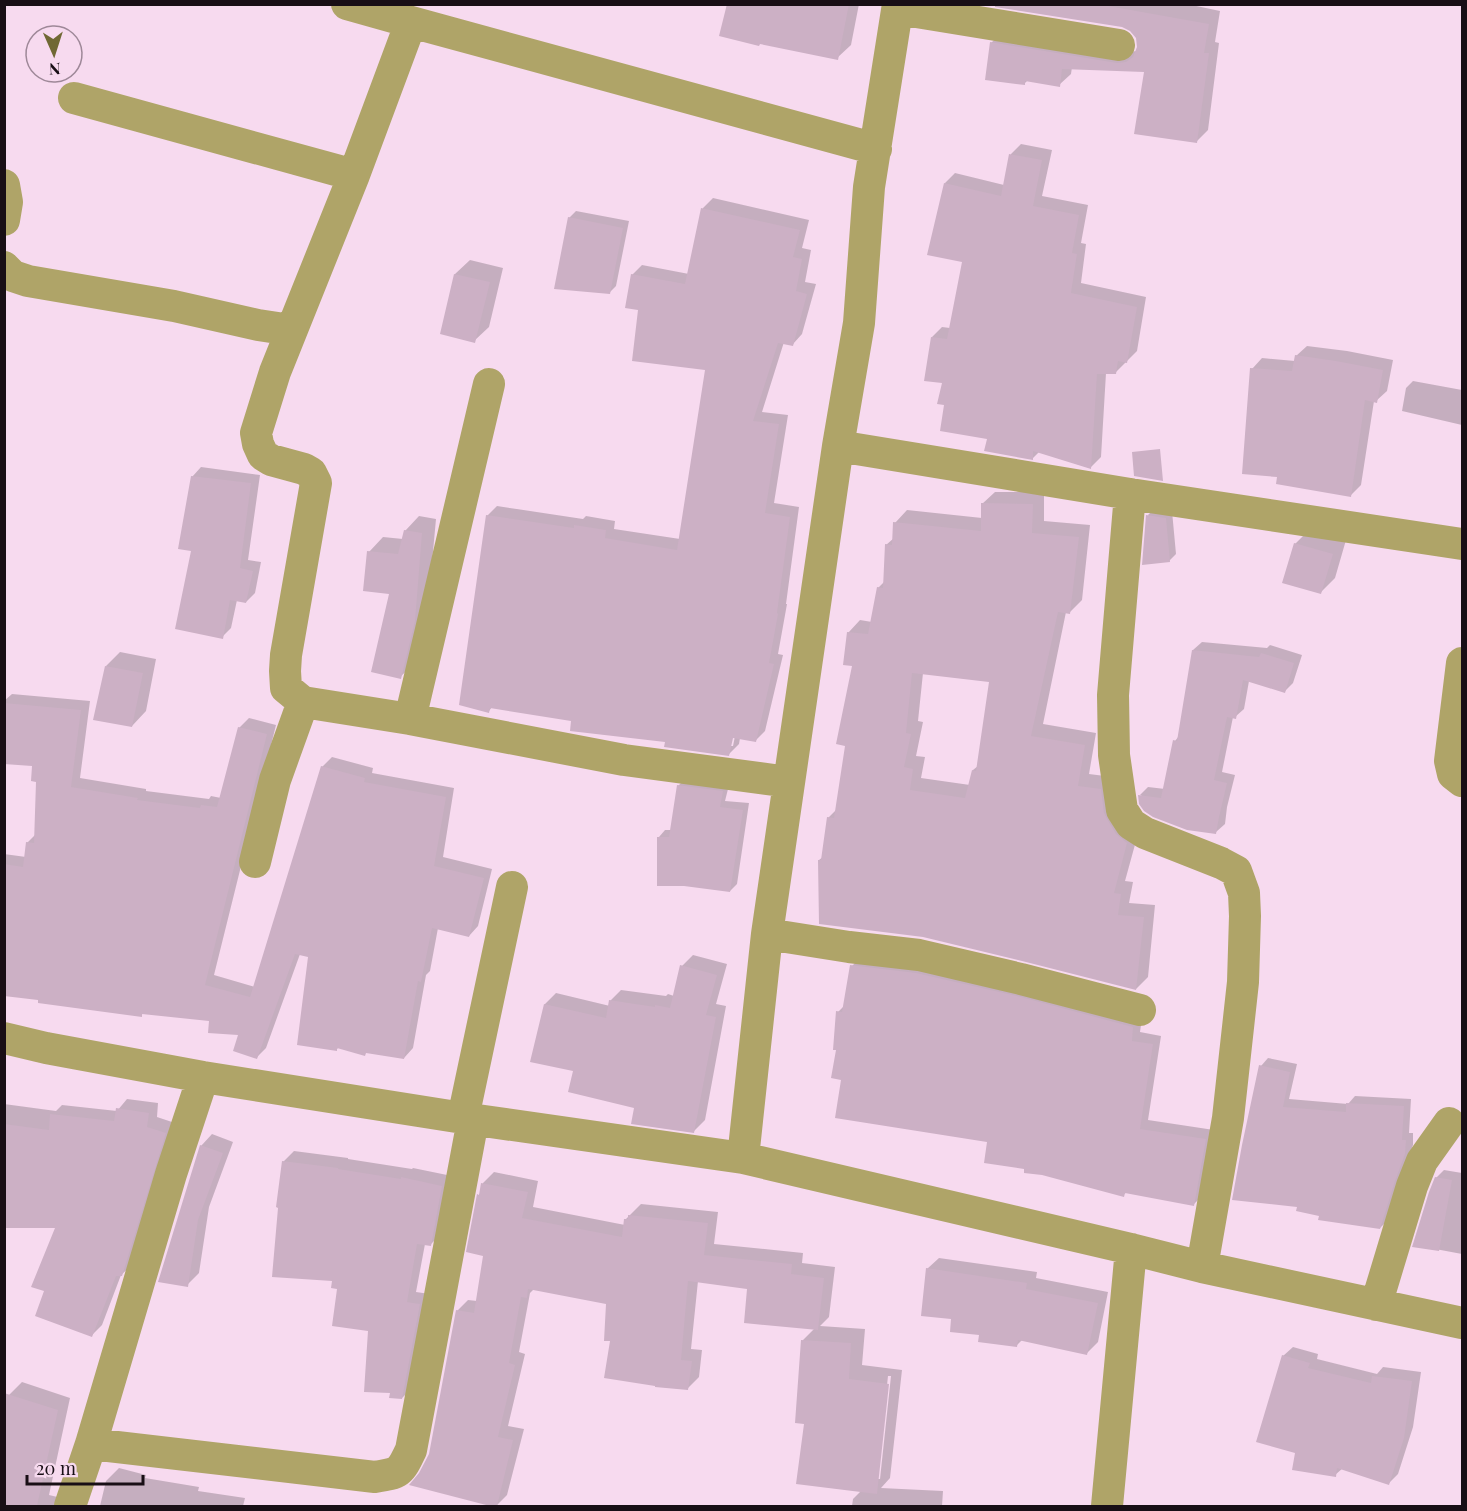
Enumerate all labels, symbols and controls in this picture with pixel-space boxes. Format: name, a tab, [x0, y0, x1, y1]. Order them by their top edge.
north arrow	[24, 24, 84, 84]
text: N	[48, 59, 61, 80]
scale bar	[27, 1448, 142, 1486]
text: 20 m	[36, 1456, 76, 1480]

